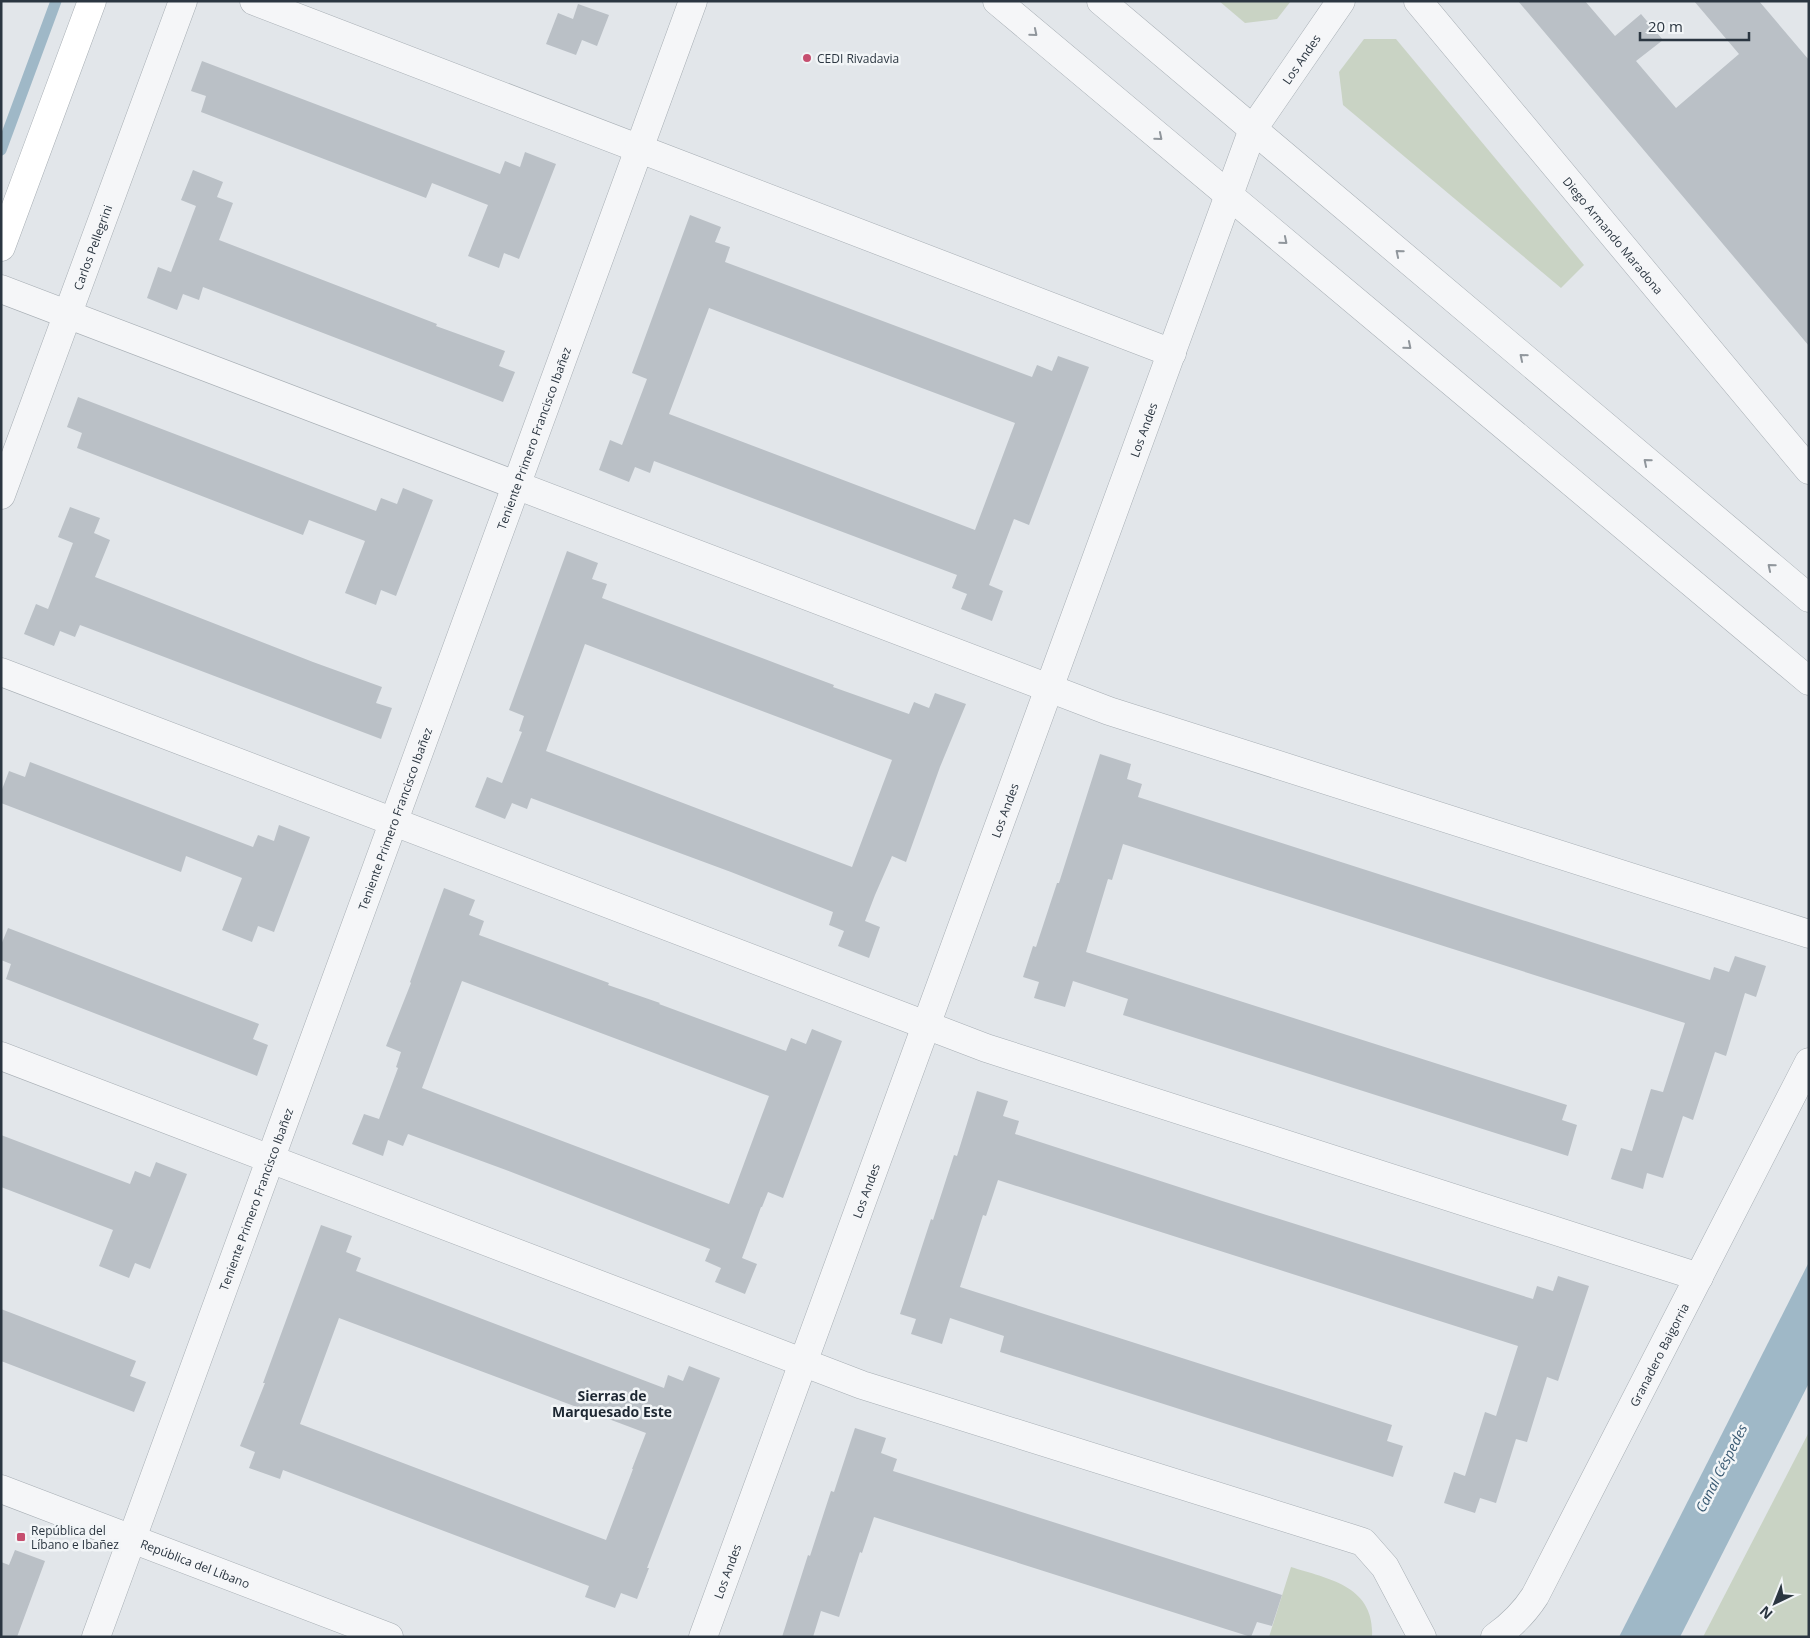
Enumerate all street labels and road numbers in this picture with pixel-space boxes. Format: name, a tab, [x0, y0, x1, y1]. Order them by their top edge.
street label: Los Andes	[1278, 31, 1324, 87]
street label: Diego Armando Maradona	[1559, 173, 1667, 298]
street label: Carlos Pellegrini	[69, 202, 116, 292]
street label: Teniente Primero Francisco Ibañez	[492, 344, 575, 532]
street label: Los Andes	[1126, 400, 1161, 460]
street label: Teniente Primero Francisco Ibañez	[353, 725, 436, 912]
street label: Los Andes	[987, 780, 1022, 840]
street label: Teniente Primero Francisco Ibañez	[215, 1105, 297, 1293]
street label: Los Andes	[848, 1161, 884, 1220]
street label: Granadero Baigorria	[1625, 1300, 1693, 1409]
street label: República del Líbano	[138, 1535, 253, 1592]
street label: Los Andes	[709, 1541, 745, 1601]

